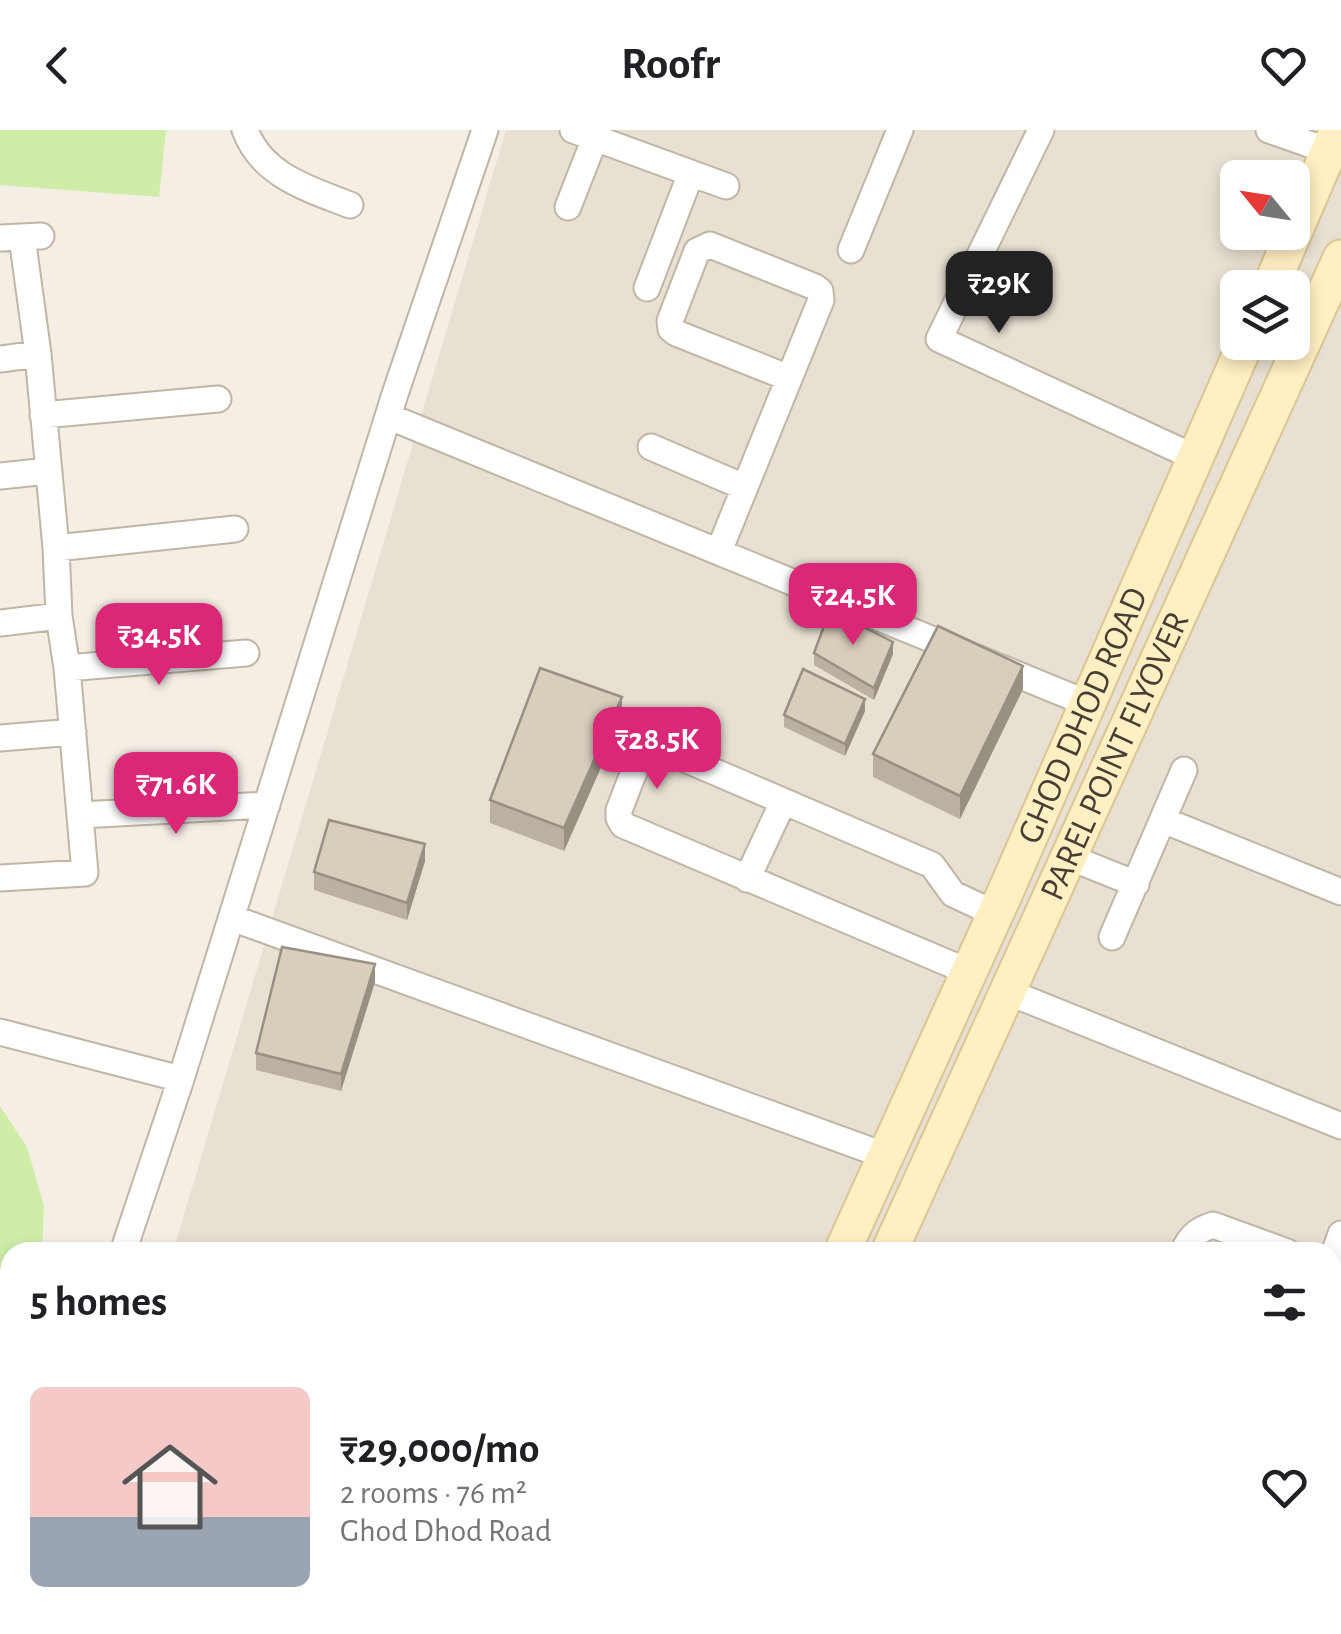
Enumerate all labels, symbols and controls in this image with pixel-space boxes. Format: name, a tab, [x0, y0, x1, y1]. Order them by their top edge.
icon: back	[30, 38, 85, 93]
icon: heart	[1256, 38, 1311, 93]
text: Roofr	[621, 42, 720, 87]
north arrow	[1220, 160, 1310, 250]
map controls	[1220, 160, 1310, 360]
pin: ₹29K	[940, 251, 1058, 336]
text: ₹29K	[968, 267, 1030, 299]
button: layers	[1220, 270, 1310, 360]
pin: ₹24.5K	[772, 563, 934, 648]
text: ₹24.5K	[811, 579, 895, 611]
street label: GHOD DHOD ROAD	[1011, 582, 1154, 849]
pin: ₹34.5K	[78, 603, 240, 688]
street label: PAREL POINT FLYOVER	[1034, 606, 1195, 905]
text: ₹34.5K	[117, 619, 201, 651]
pin: ₹28.5K	[576, 707, 738, 792]
text: ₹28.5K	[615, 723, 699, 755]
pin: ₹71.6K	[95, 752, 257, 837]
text: ₹71.6K	[136, 768, 216, 800]
icon: filters	[1257, 1275, 1312, 1330]
text: 5 homes	[30, 1281, 167, 1323]
icon: home	[110, 1427, 230, 1547]
text: ₹29,000/mo	[340, 1428, 540, 1470]
icon: heart	[1257, 1460, 1312, 1515]
text: 2 rooms · 76 m²	[340, 1477, 527, 1509]
text: Ghod Dhod Road	[340, 1515, 552, 1547]

